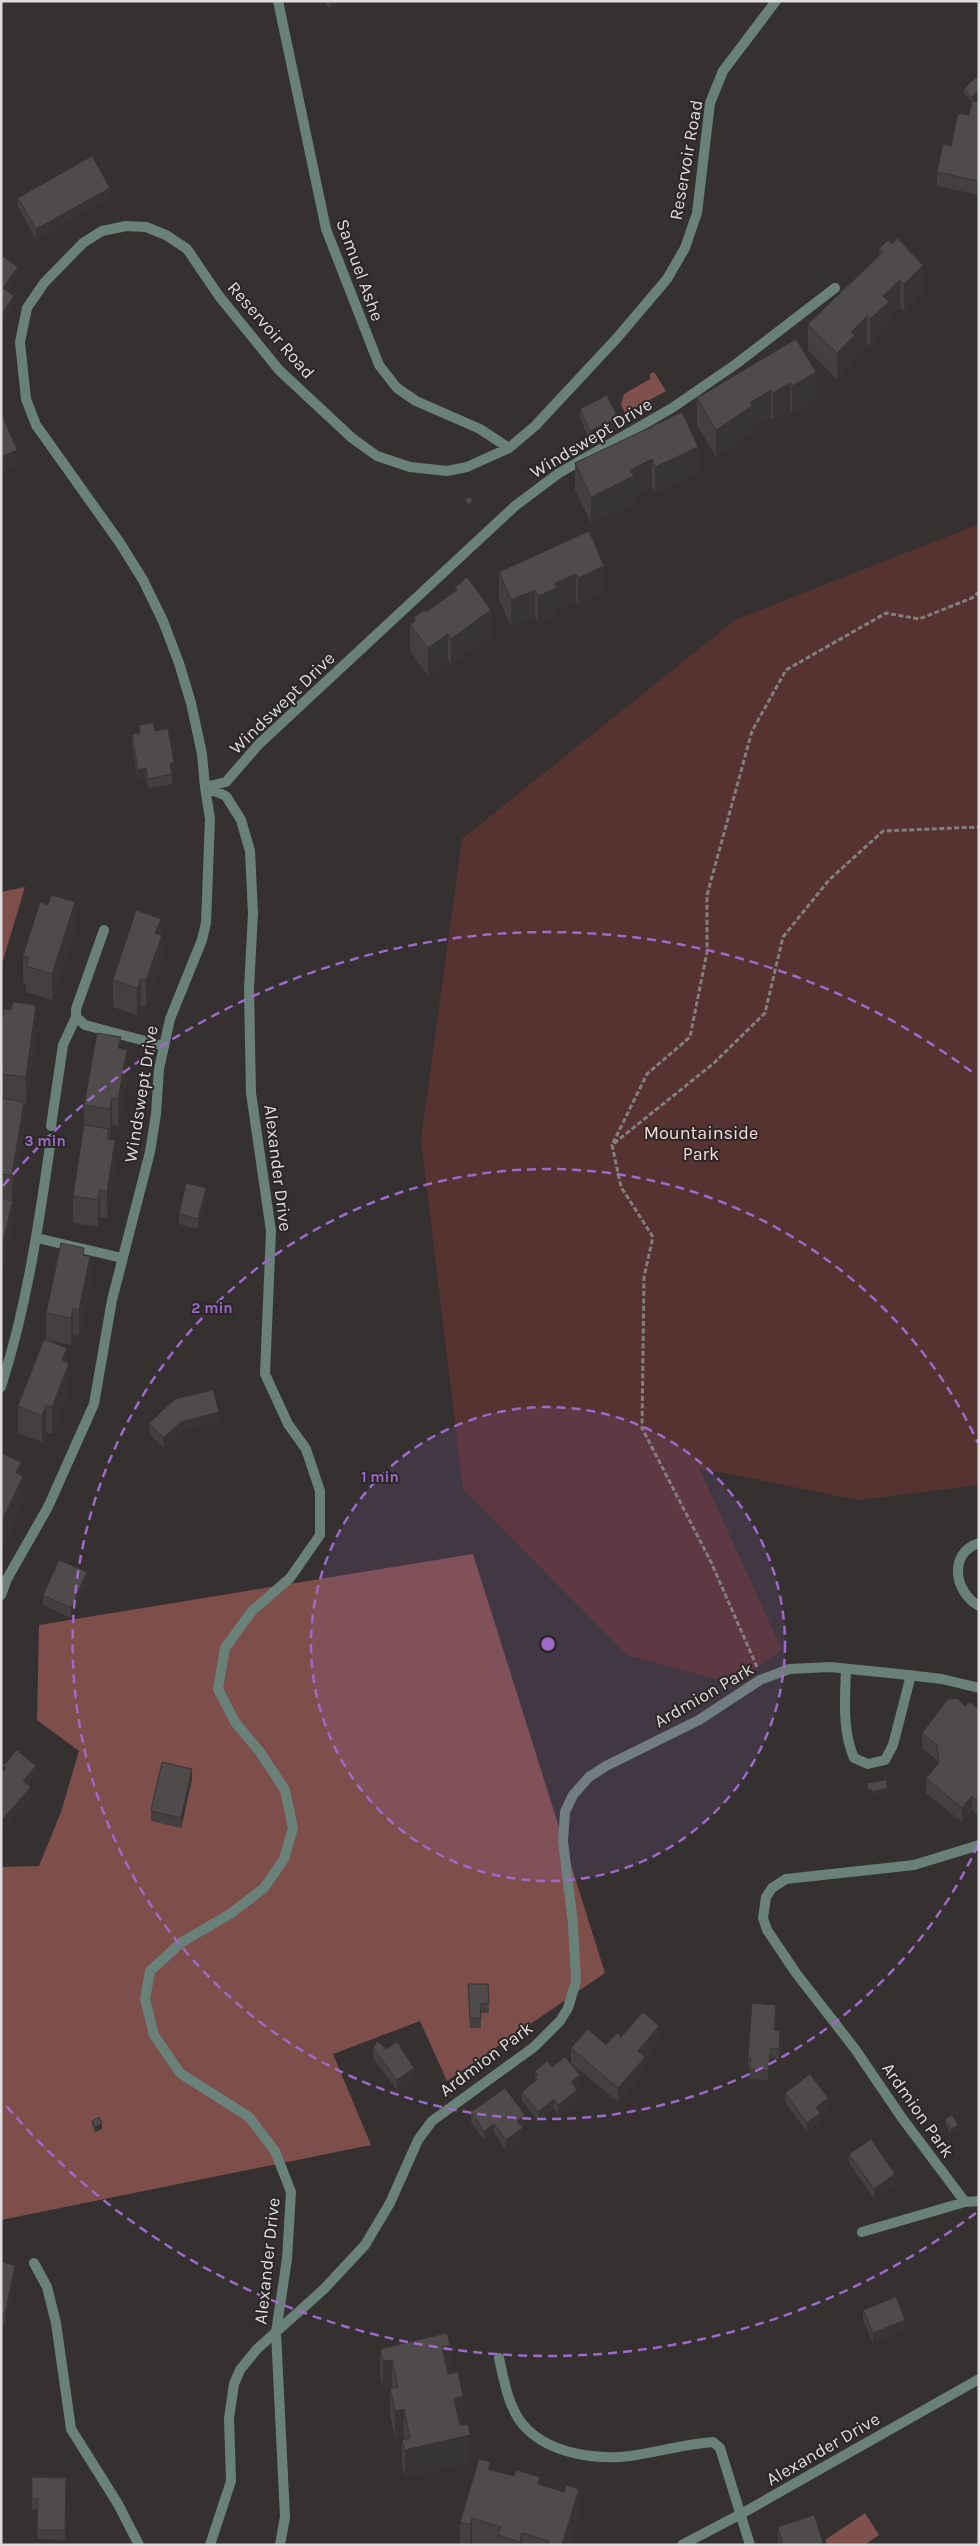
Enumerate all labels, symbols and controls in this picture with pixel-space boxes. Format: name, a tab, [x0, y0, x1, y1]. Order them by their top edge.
street label: Reservoir Road	[665, 98, 707, 222]
street label: Samuel Ashe	[331, 216, 389, 324]
street label: Reservoir Road	[223, 277, 319, 383]
street label: Windswept Drive	[526, 393, 656, 483]
street label: Windswept Drive	[225, 647, 339, 759]
street label: Windswept Drive	[119, 1024, 163, 1164]
street label: Alexander Drive	[259, 1103, 297, 1233]
park label: Mountainside Park	[644, 1122, 758, 1165]
text: 3 min	[24, 1132, 66, 1150]
text: 2 min	[191, 1299, 233, 1317]
text: 1 min	[361, 1468, 399, 1486]
centre of rings	[539, 1635, 557, 1653]
street label: Ardmion Park	[650, 1658, 758, 1732]
street label: Ardmion Park	[435, 2017, 537, 2101]
street label: Ardmion Park	[877, 2058, 959, 2162]
street label: Alexander Drive	[249, 2197, 285, 2325]
street label: Alexander Drive	[762, 2408, 884, 2490]

